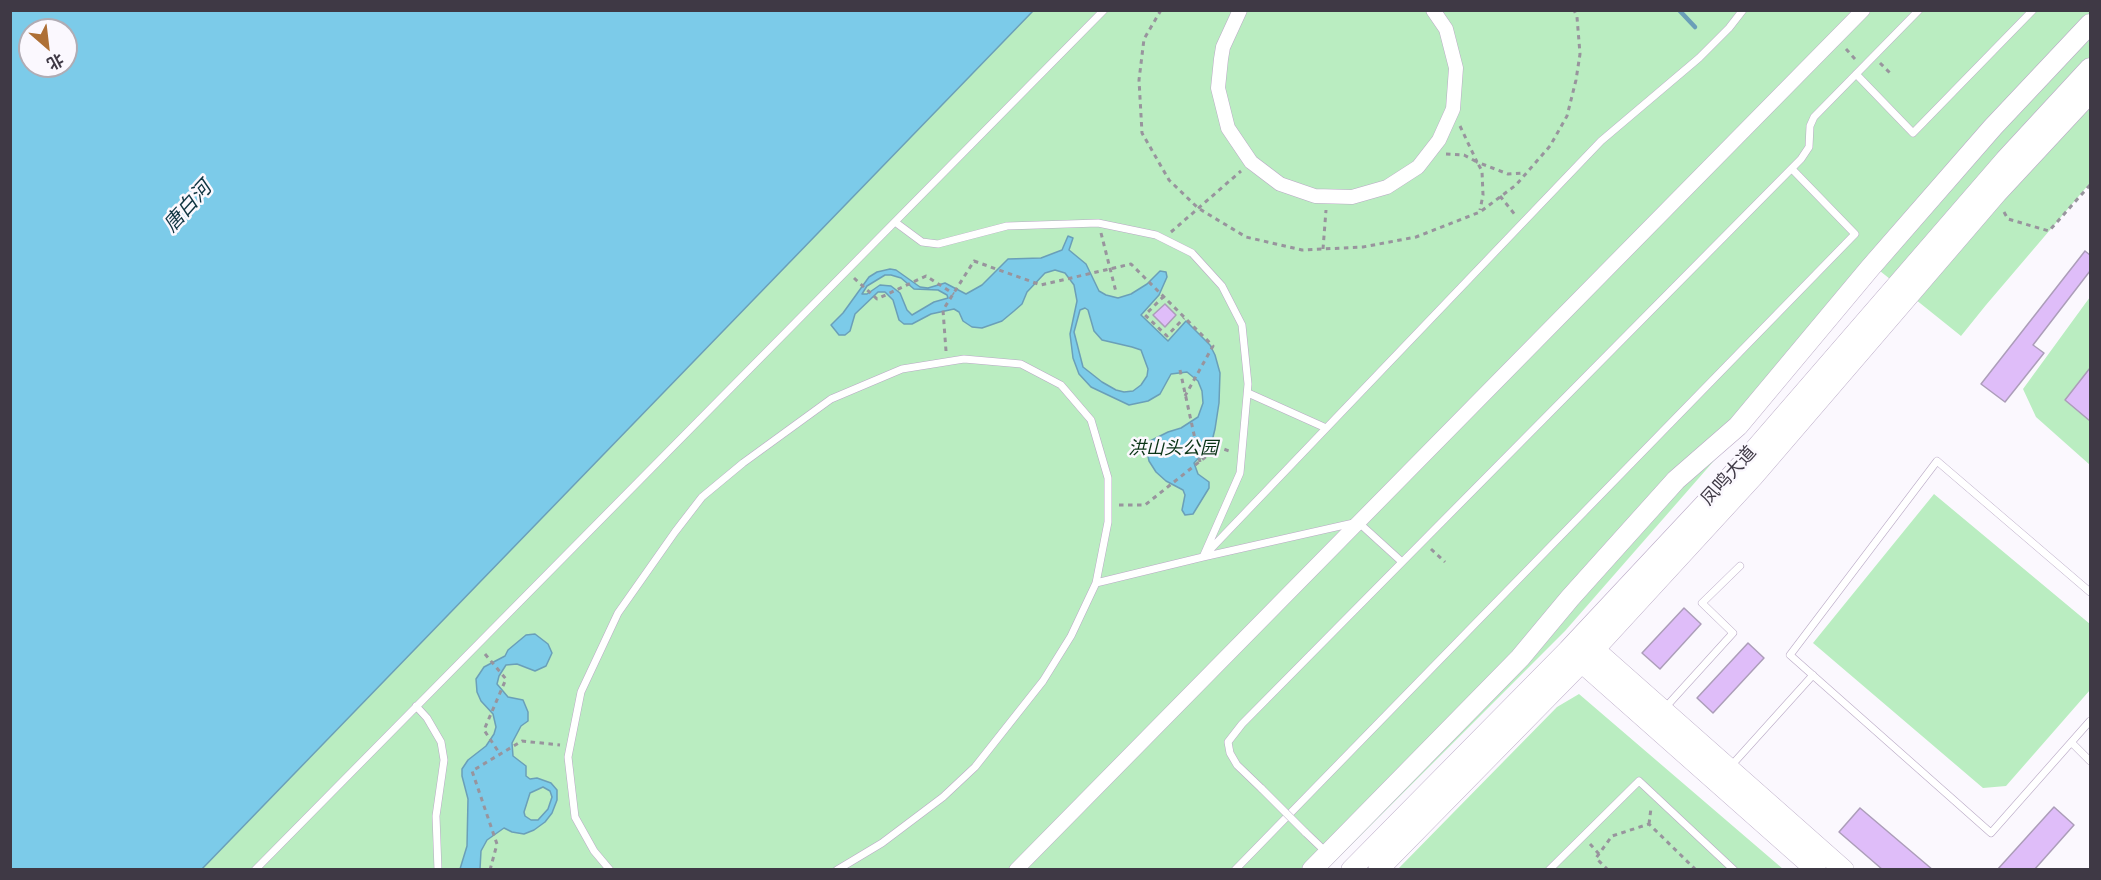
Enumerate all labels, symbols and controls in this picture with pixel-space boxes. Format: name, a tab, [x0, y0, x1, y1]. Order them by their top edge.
north arrow	[18, 18, 78, 78]
text: 北	[43, 49, 68, 76]
water label: 唐白河	[159, 177, 217, 237]
park label: 洪山头公园	[1128, 438, 1218, 460]
street label: 凤鸣大道	[1697, 442, 1761, 510]

